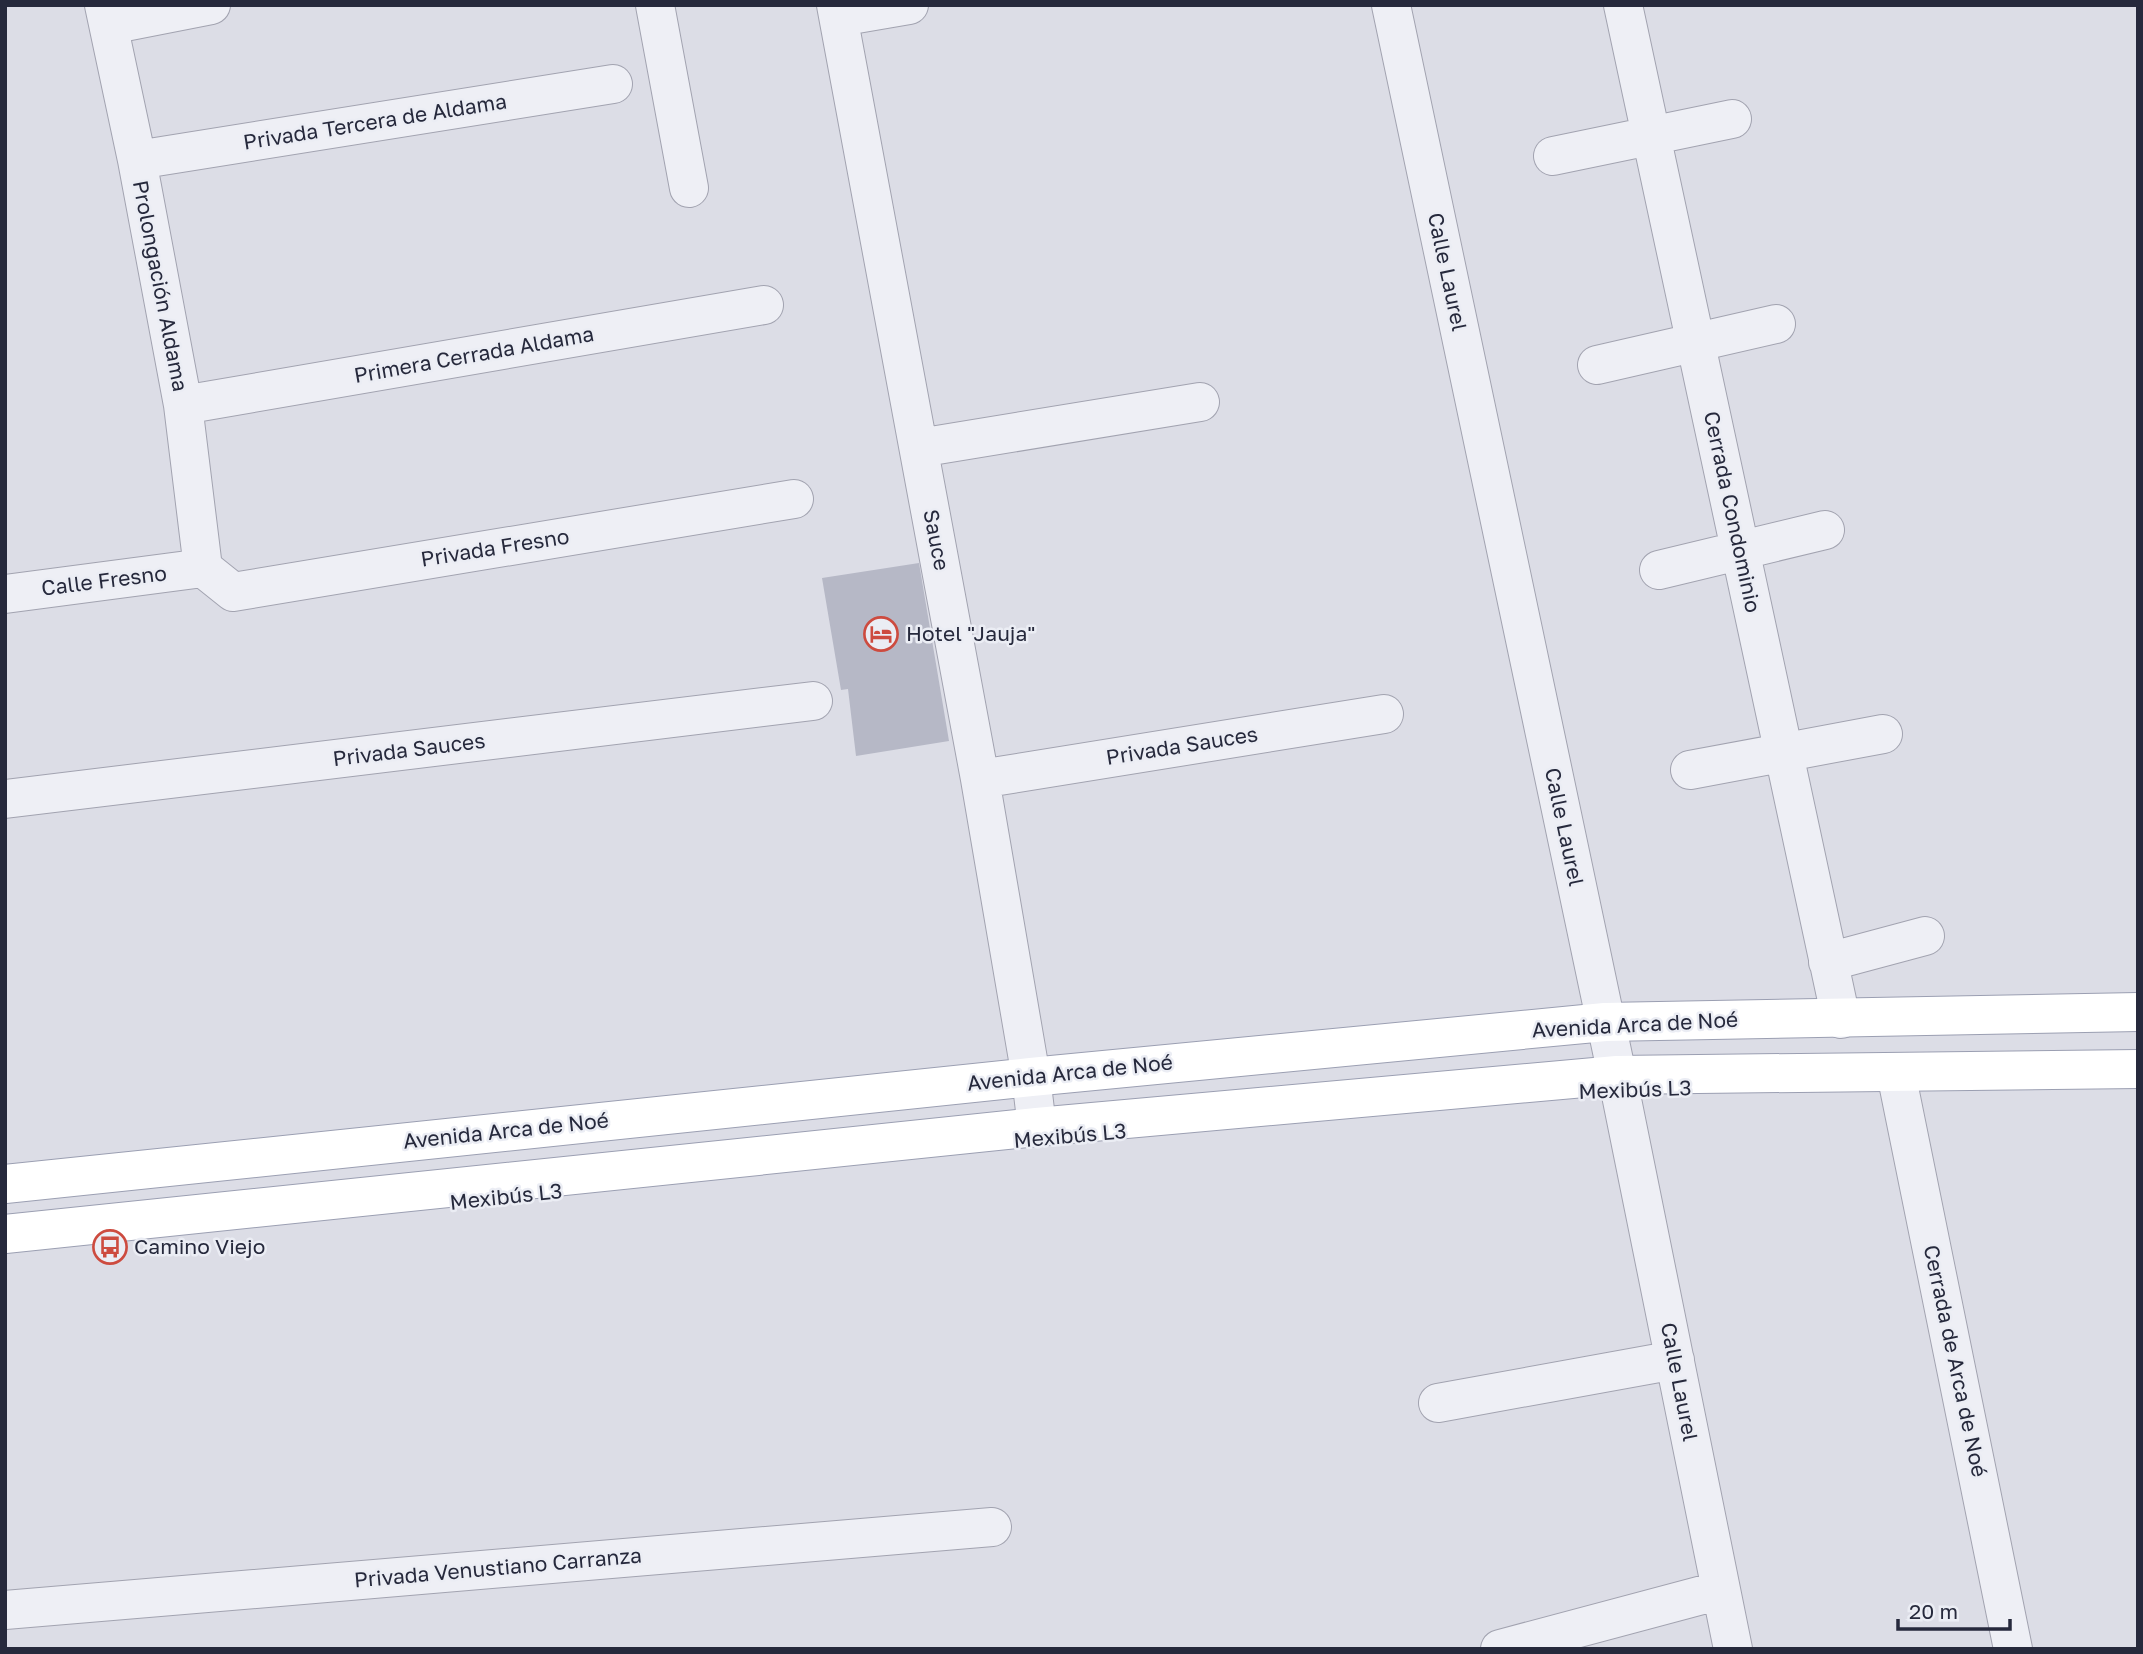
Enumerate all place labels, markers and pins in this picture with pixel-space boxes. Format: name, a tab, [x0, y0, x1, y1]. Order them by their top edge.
hotel icon: Hotel "Jauja"	[862, 615, 900, 653]
place label: Hotel "Jauja"	[906, 620, 1035, 646]
bus stop icon: Camino Viejo	[91, 1228, 129, 1266]
place label: Camino Viejo	[134, 1233, 265, 1259]

